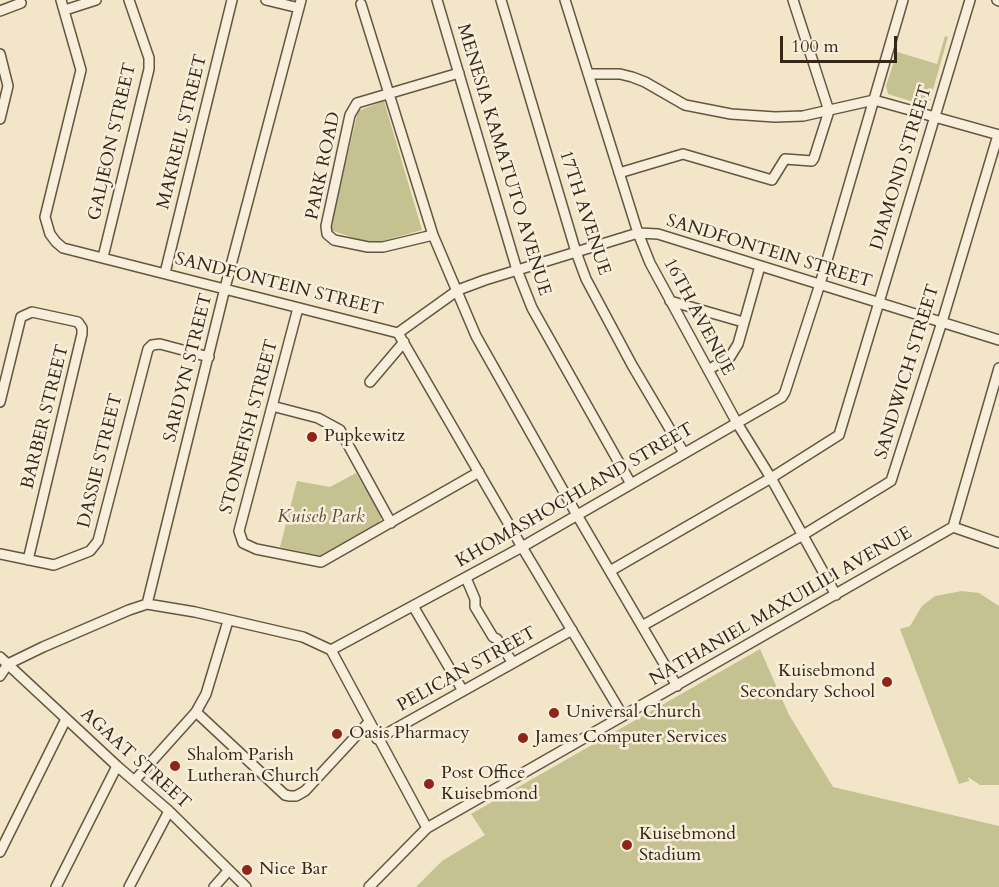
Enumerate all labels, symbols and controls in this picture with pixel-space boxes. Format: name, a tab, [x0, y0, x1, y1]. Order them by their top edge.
street label: MENESIA KAMATUTO AVENUE	[451, 21, 555, 299]
scale bar	[783, 24, 900, 62]
text: 100 m	[791, 34, 839, 59]
street label: MAKREIL STREET	[153, 52, 213, 212]
street label: GALJEON STREET	[84, 61, 142, 223]
street label: DIAMOND STREET	[867, 83, 937, 253]
street label: PARK ROAD	[302, 110, 346, 222]
street label: 17TH AVENUE	[554, 148, 614, 278]
street label: SANDFONTEIN STREET	[664, 210, 874, 294]
street label: SANDFONTEIN STREET	[173, 249, 385, 321]
street label: 16TH AVENUE	[658, 255, 738, 379]
street label: SANDWICH STREET	[871, 282, 945, 462]
street label: SARDYN STREET	[160, 291, 218, 445]
street label: STONEFISH STREET	[216, 337, 284, 517]
street label: BARBER STREET	[18, 342, 74, 492]
street label: DASSIE STREET	[74, 392, 128, 530]
street label: KHOMASHOCHLAND STREET	[452, 419, 698, 573]
place label: Pupkewitz	[324, 426, 405, 448]
marker: Pupkewitz	[305, 430, 319, 444]
park label: Kuiseb Park	[277, 507, 365, 529]
street label: NATHANIEL MAXUILILI AVENUE	[646, 523, 916, 691]
street label: PELICAN STREET	[394, 623, 540, 717]
place label: Kuisebmond Secondary School	[740, 661, 875, 704]
marker: Kuisebmond Secondary School	[880, 675, 894, 689]
place label: Universal Church	[566, 702, 701, 724]
street label: AGAAT STREET	[75, 704, 195, 814]
marker: Universal Church	[547, 706, 561, 720]
place label: Oasis Pharmacy	[349, 723, 470, 745]
marker: Oasis Pharmacy	[330, 727, 344, 741]
place label: James Computer Services	[535, 727, 727, 749]
marker: James Computer Services	[516, 731, 530, 745]
place label: Shalom Parish Lutheran Church	[187, 745, 319, 788]
marker: Shalom Parish Lutheran Church	[168, 759, 182, 773]
place label: Post Office Kuisebmond	[441, 763, 538, 806]
marker: Post Office Kuisebmond	[422, 777, 436, 791]
place label: Kuisebmond Stadium	[639, 824, 736, 866]
marker: Kuisebmond Stadium	[620, 838, 634, 852]
place label: Nice Bar	[259, 859, 327, 881]
marker: Nice Bar	[240, 863, 254, 877]

